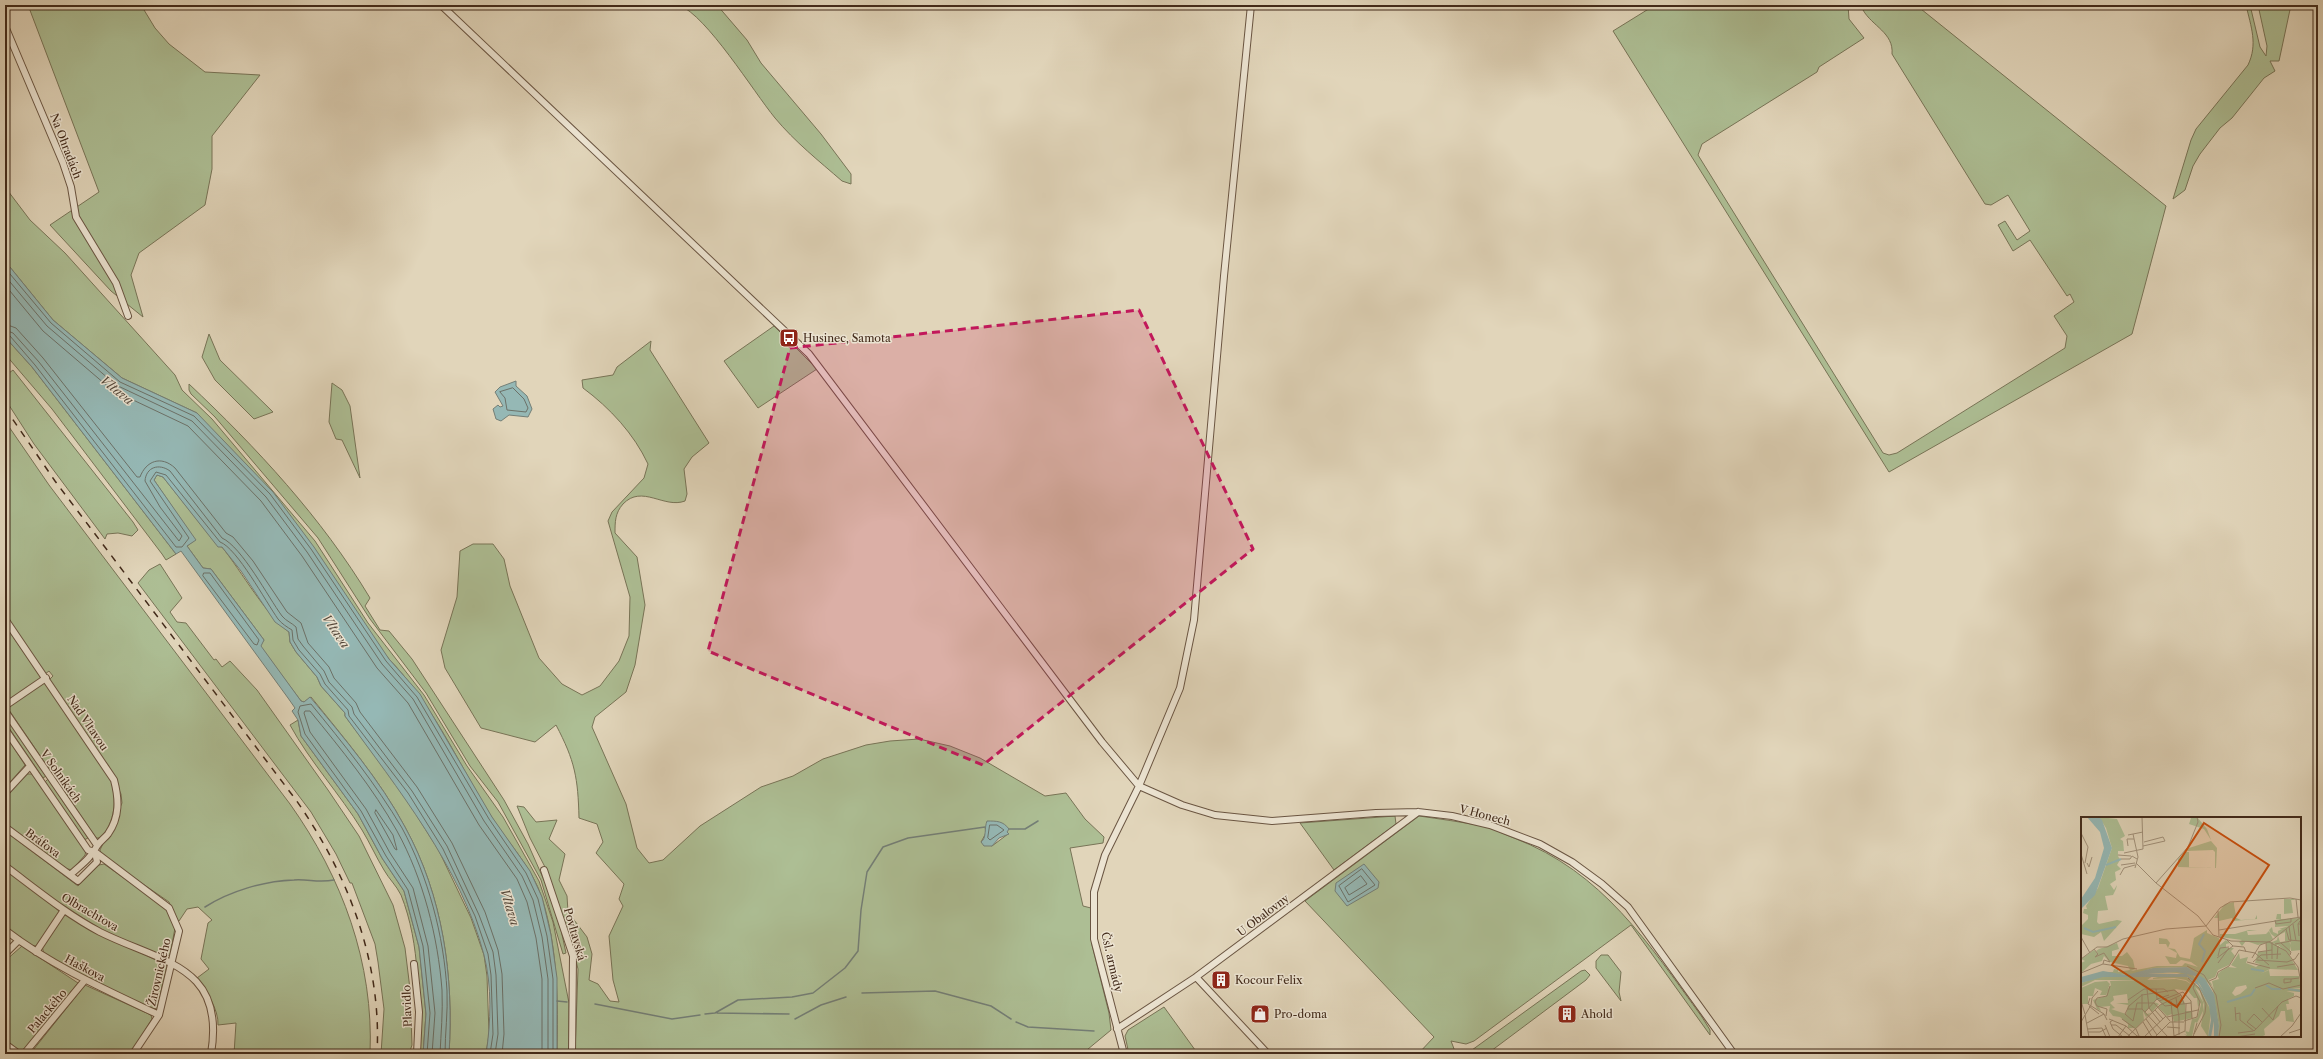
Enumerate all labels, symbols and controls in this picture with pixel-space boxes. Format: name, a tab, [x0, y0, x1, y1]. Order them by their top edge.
street label: Na Ohradách	[47, 111, 85, 181]
bus stop icon: Husinec, Samota	[778, 327, 800, 349]
place label: Husinec, Samota	[803, 331, 891, 345]
water label: Vltava	[98, 372, 136, 408]
water label: Vltava	[319, 611, 353, 651]
street label: Nad Vltavou	[64, 693, 112, 754]
street label: V Solníkách	[37, 746, 85, 805]
street label: V Honech	[1457, 801, 1512, 829]
inset map	[2081, 817, 2301, 1037]
street label: Bráfova	[23, 826, 63, 860]
water label: Vltava	[497, 887, 523, 927]
street label: Olbrachtova	[59, 890, 121, 934]
street label: U Obalovny	[1234, 890, 1292, 939]
street label: Povltavská	[561, 906, 589, 962]
street label: Čsl. armády	[1098, 930, 1127, 994]
street label: Žirovnického	[144, 936, 174, 1007]
street label: Haškova	[62, 952, 108, 985]
building icon: Kocour Felix	[1210, 969, 1232, 991]
place label: Kocour Felix	[1235, 973, 1303, 987]
street label: Plavidlo	[399, 984, 415, 1027]
street label: Palackého	[24, 986, 70, 1036]
shop icon: Pro-doma	[1249, 1003, 1271, 1025]
building icon: Ahold	[1556, 1003, 1578, 1025]
place label: Pro-doma	[1274, 1007, 1327, 1021]
place label: Ahold	[1580, 1007, 1613, 1021]

